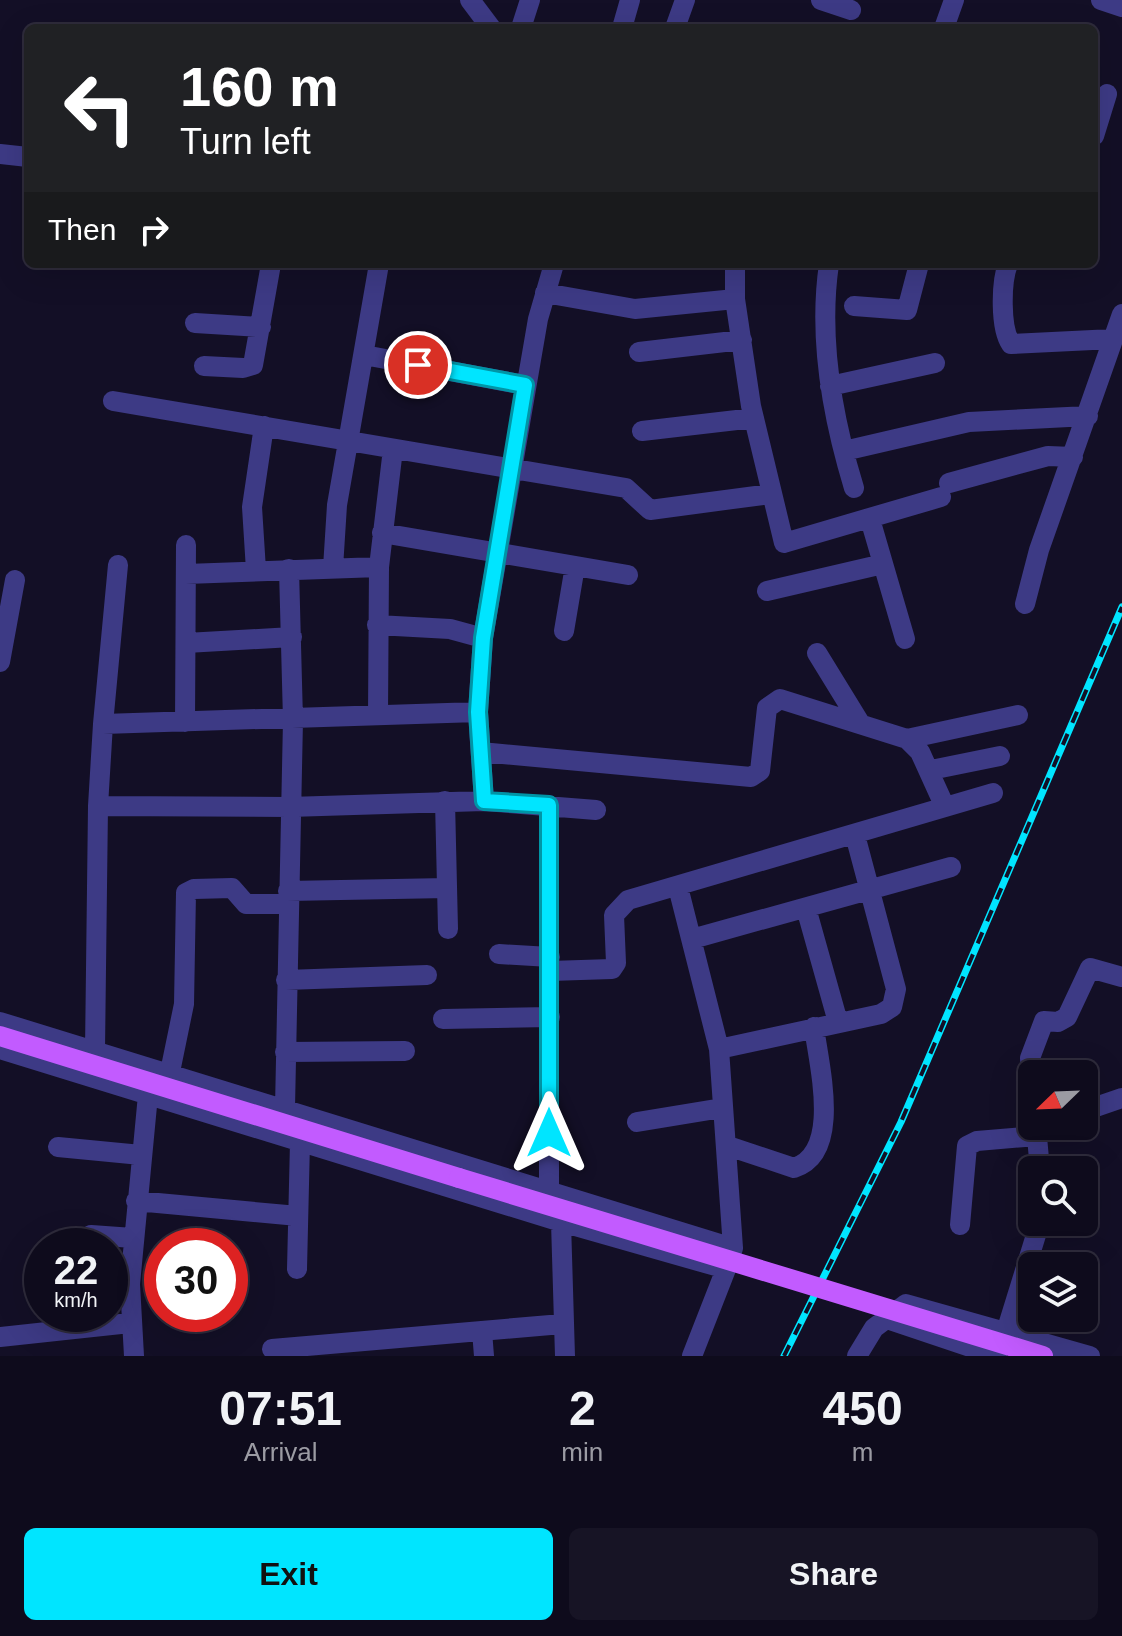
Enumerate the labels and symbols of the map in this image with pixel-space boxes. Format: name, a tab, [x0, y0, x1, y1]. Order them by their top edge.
pin	[384, 331, 452, 399]
north arrow	[1018, 1060, 1098, 1140]
position arrow	[507, 1091, 591, 1175]
speed limit sign: 30	[144, 1228, 248, 1332]

